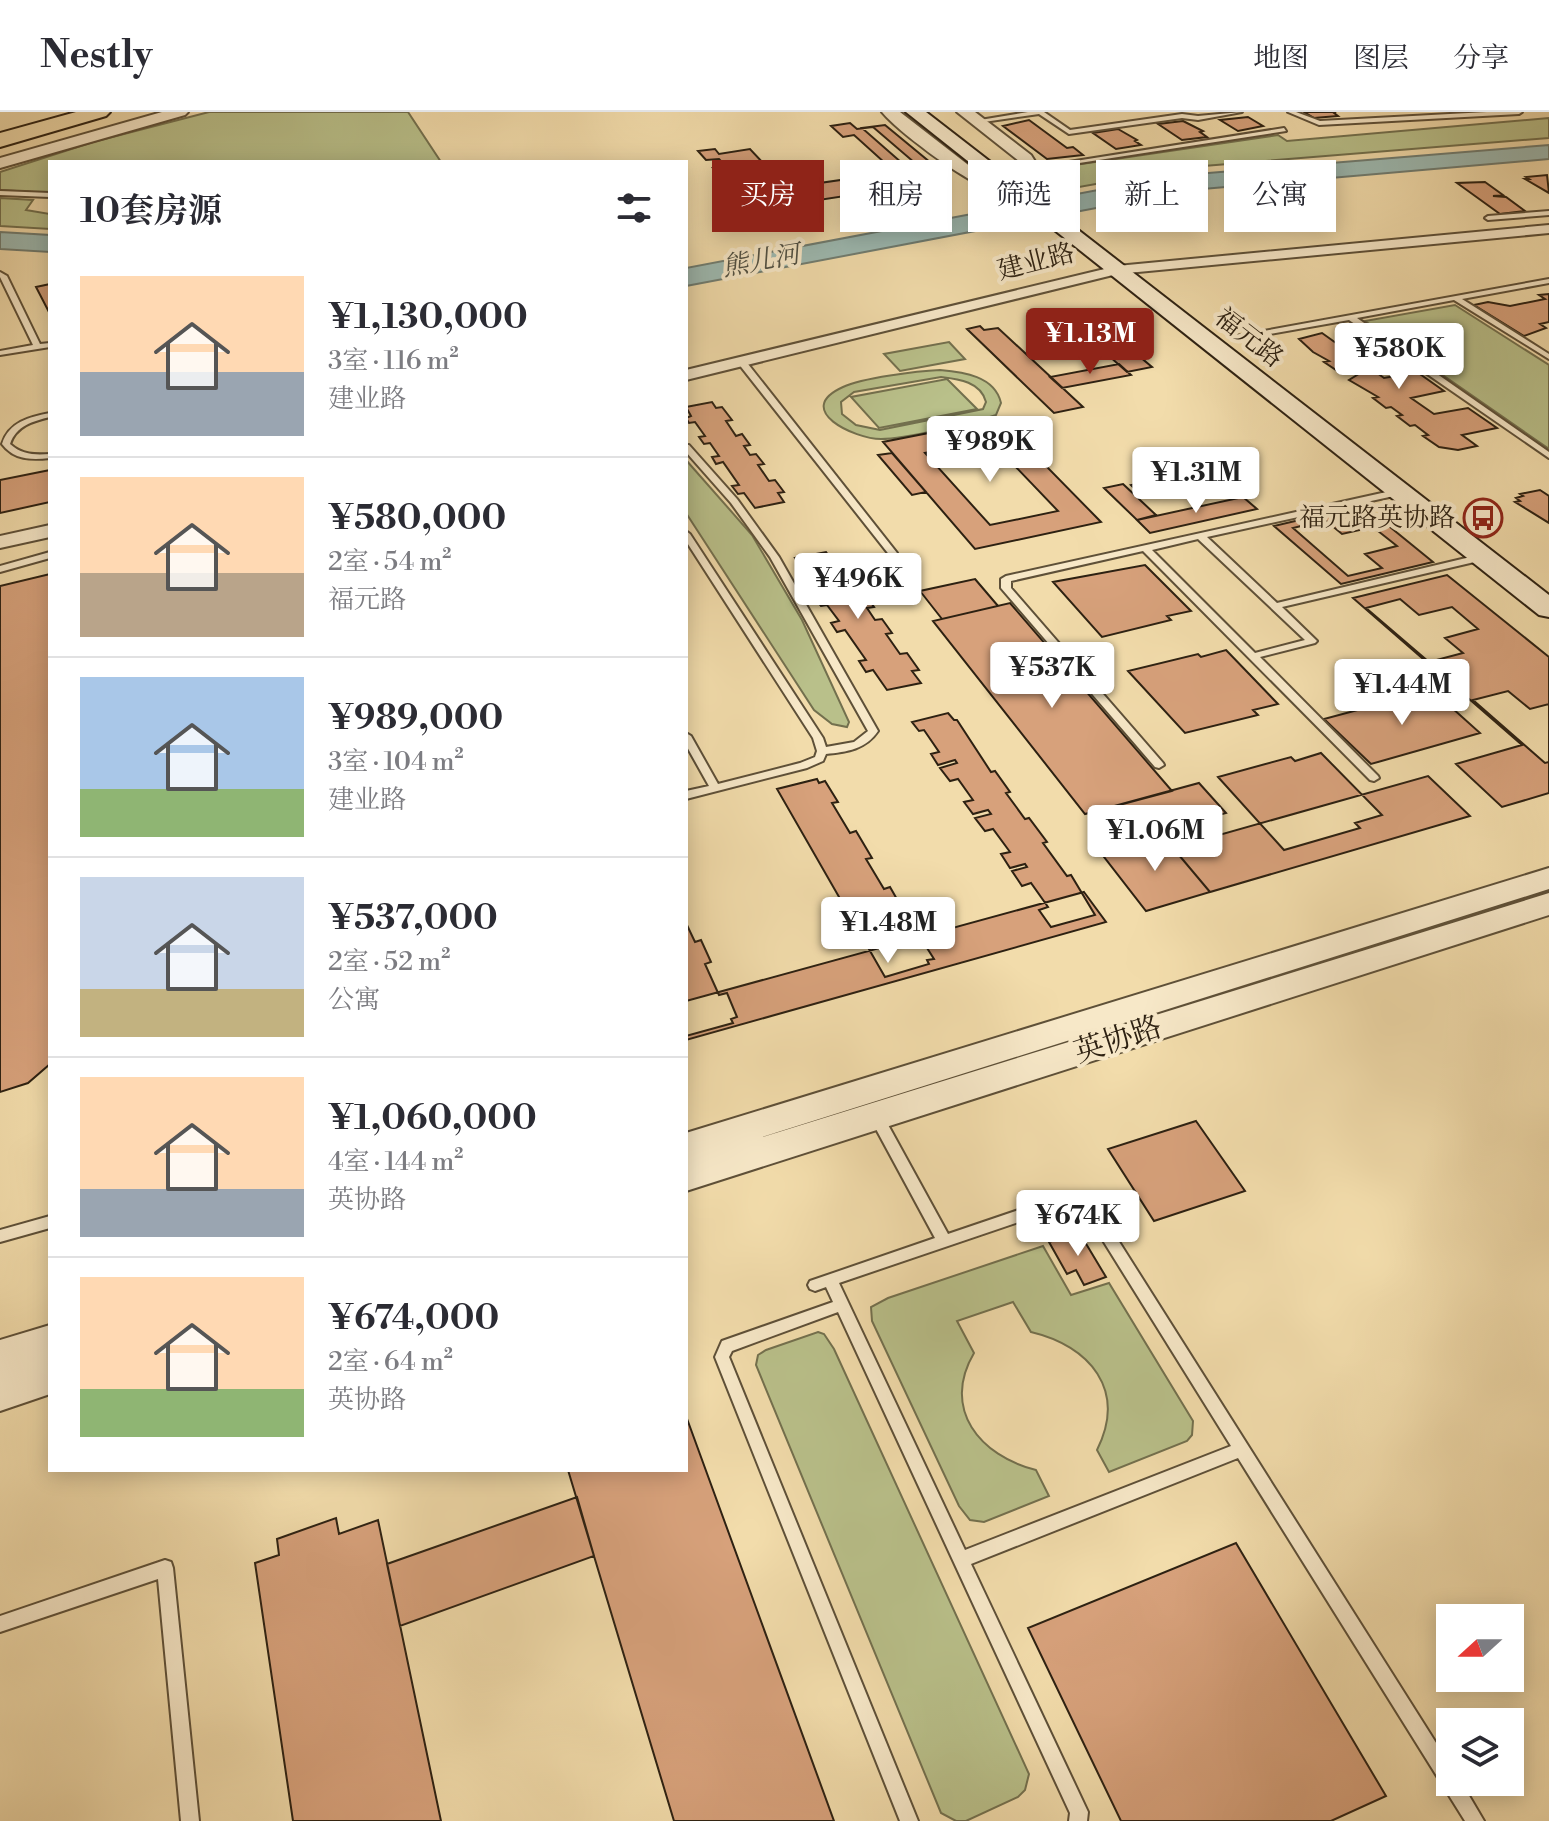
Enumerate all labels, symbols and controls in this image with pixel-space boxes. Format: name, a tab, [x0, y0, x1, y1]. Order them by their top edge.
text: Nestly	[40, 32, 153, 79]
text: 地图	[1253, 41, 1309, 76]
text: 图层	[1353, 41, 1409, 76]
text: 分享	[1453, 41, 1509, 76]
chip: 买房	[712, 160, 824, 232]
chip: 租房	[840, 160, 952, 232]
chip: 筛选	[968, 160, 1080, 232]
chip: 新上	[1096, 160, 1208, 232]
chip: 公寓	[1224, 160, 1336, 232]
icon: filters	[612, 186, 656, 230]
text: 10套房源	[80, 191, 222, 233]
street label: 建业路	[994, 237, 1078, 287]
water label: 熊儿河	[720, 238, 806, 284]
text: ¥1,130,000	[328, 297, 528, 339]
street label: 福元路	[1208, 301, 1290, 375]
icon: home	[144, 308, 240, 404]
pin: ¥1.13M	[1025, 308, 1155, 376]
text: ¥1.13M	[1044, 318, 1136, 350]
pin: ¥580K	[1343, 323, 1455, 391]
text: ¥580K	[1353, 333, 1445, 365]
text: 3室 · 116 m²	[328, 345, 459, 377]
text: 建业路	[328, 383, 406, 415]
pin: ¥989K	[934, 416, 1046, 484]
text: ¥989K	[945, 426, 1035, 458]
pin: ¥1.31M	[1131, 447, 1261, 515]
text: ¥1.31M	[1150, 457, 1242, 489]
bus stop icon: 福元路英协路	[1462, 497, 1504, 539]
text: ¥580,000	[328, 498, 506, 540]
place label: 福元路英协路	[1299, 502, 1455, 534]
icon: home	[144, 509, 240, 605]
text: 2室 · 54 m²	[328, 546, 451, 578]
pin: ¥496K	[802, 553, 914, 621]
text: ¥496K	[812, 563, 904, 595]
text: 福元路	[328, 584, 406, 616]
pin: ¥537K	[996, 642, 1108, 710]
text: ¥537K	[1008, 652, 1096, 684]
pin: ¥1.44M	[1337, 659, 1467, 727]
text: ¥1.44M	[1352, 669, 1452, 701]
text: ¥989,000	[328, 698, 503, 740]
icon: home	[144, 709, 240, 805]
text: 3室 · 104 m²	[328, 746, 464, 778]
text: 建业路	[328, 784, 406, 816]
pin: ¥1.06M	[1090, 805, 1220, 873]
text: ¥1.06M	[1105, 815, 1205, 847]
pin: ¥1.48M	[823, 897, 953, 965]
text: ¥537,000	[328, 898, 498, 940]
text: ¥1.48M	[839, 907, 937, 939]
icon: home	[144, 909, 240, 1005]
text: 2室 · 52 m²	[328, 946, 450, 978]
text: 公寓	[328, 984, 380, 1016]
street label: 英协路	[1069, 1008, 1167, 1072]
text: ¥1,060,000	[328, 1098, 537, 1140]
icon: home	[144, 1109, 240, 1205]
text: 4室 · 144 m²	[328, 1146, 463, 1178]
text: 英协路	[328, 1184, 406, 1216]
pin: ¥674K	[1022, 1190, 1134, 1258]
text: ¥674K	[1034, 1200, 1122, 1232]
text: ¥674,000	[328, 1298, 499, 1340]
icon: home	[144, 1309, 240, 1405]
text: 2室 · 64 m²	[328, 1346, 453, 1378]
text: 英协路	[328, 1384, 406, 1416]
north arrow	[1436, 1604, 1524, 1692]
map controls	[1436, 1604, 1524, 1796]
button: layers	[1436, 1708, 1524, 1796]

